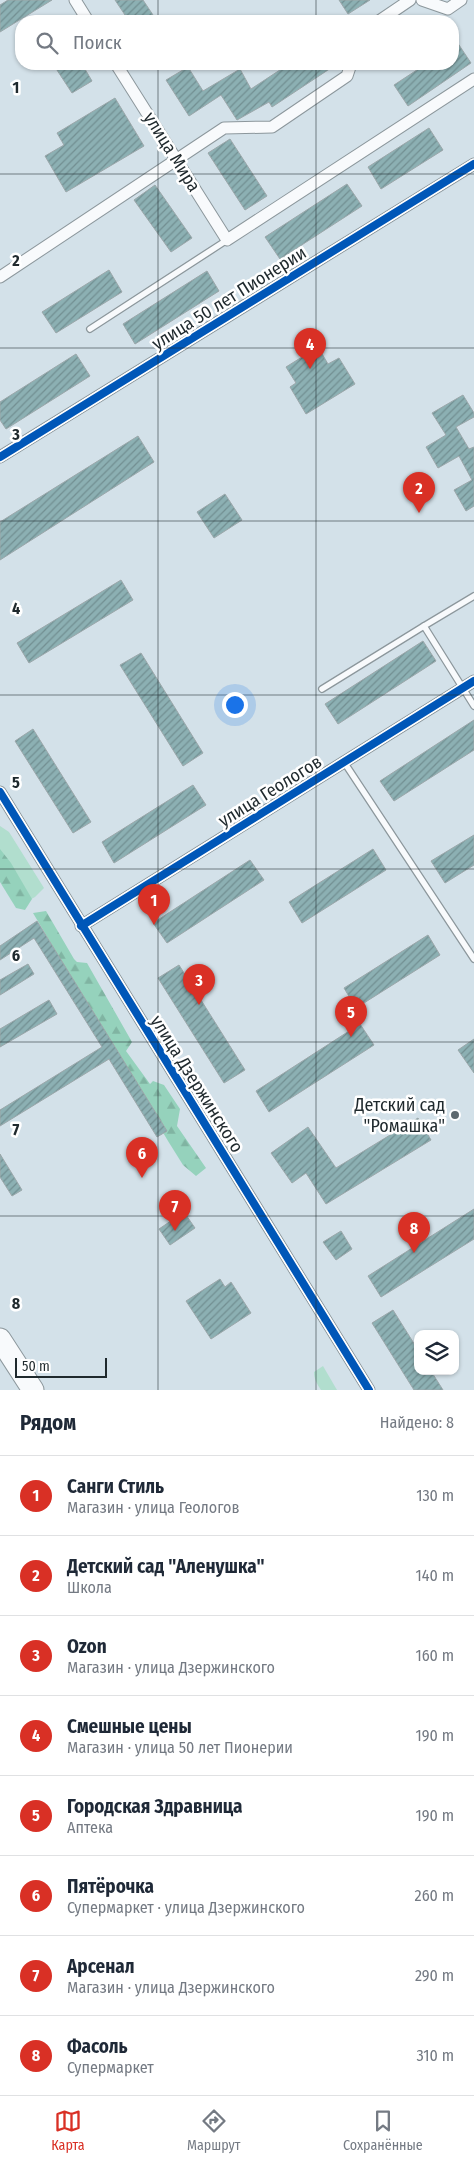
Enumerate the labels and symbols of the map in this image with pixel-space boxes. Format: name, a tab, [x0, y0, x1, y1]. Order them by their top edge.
text: 1	[13, 78, 19, 97]
street label: улица Мира	[139, 108, 205, 196]
street label: улица 50 лет Пионерии	[148, 242, 310, 354]
text: 2	[11, 251, 20, 270]
pin: 4	[294, 328, 326, 369]
text: 3	[11, 425, 20, 444]
pin: 2	[403, 472, 435, 513]
text: 4	[12, 599, 20, 618]
your location	[222, 692, 248, 718]
street label: улица Геологов	[214, 750, 326, 832]
text: 5	[12, 773, 20, 792]
pin: 1	[138, 884, 170, 925]
text: 6	[12, 946, 20, 965]
pin: 3	[183, 964, 215, 1005]
pin: 5	[335, 996, 367, 1037]
street label: улица Дзержинского	[146, 1011, 248, 1157]
place label: Детский сад "Ромашка"	[354, 1094, 445, 1137]
marker: Детский сад "Ромашка"	[449, 1109, 461, 1121]
text: 7	[13, 1120, 20, 1139]
pin: 6	[126, 1137, 158, 1178]
pin: 7	[159, 1190, 191, 1231]
pin: 8	[398, 1212, 430, 1253]
text: 8	[12, 1294, 21, 1313]
scale bar	[15, 1355, 108, 1378]

